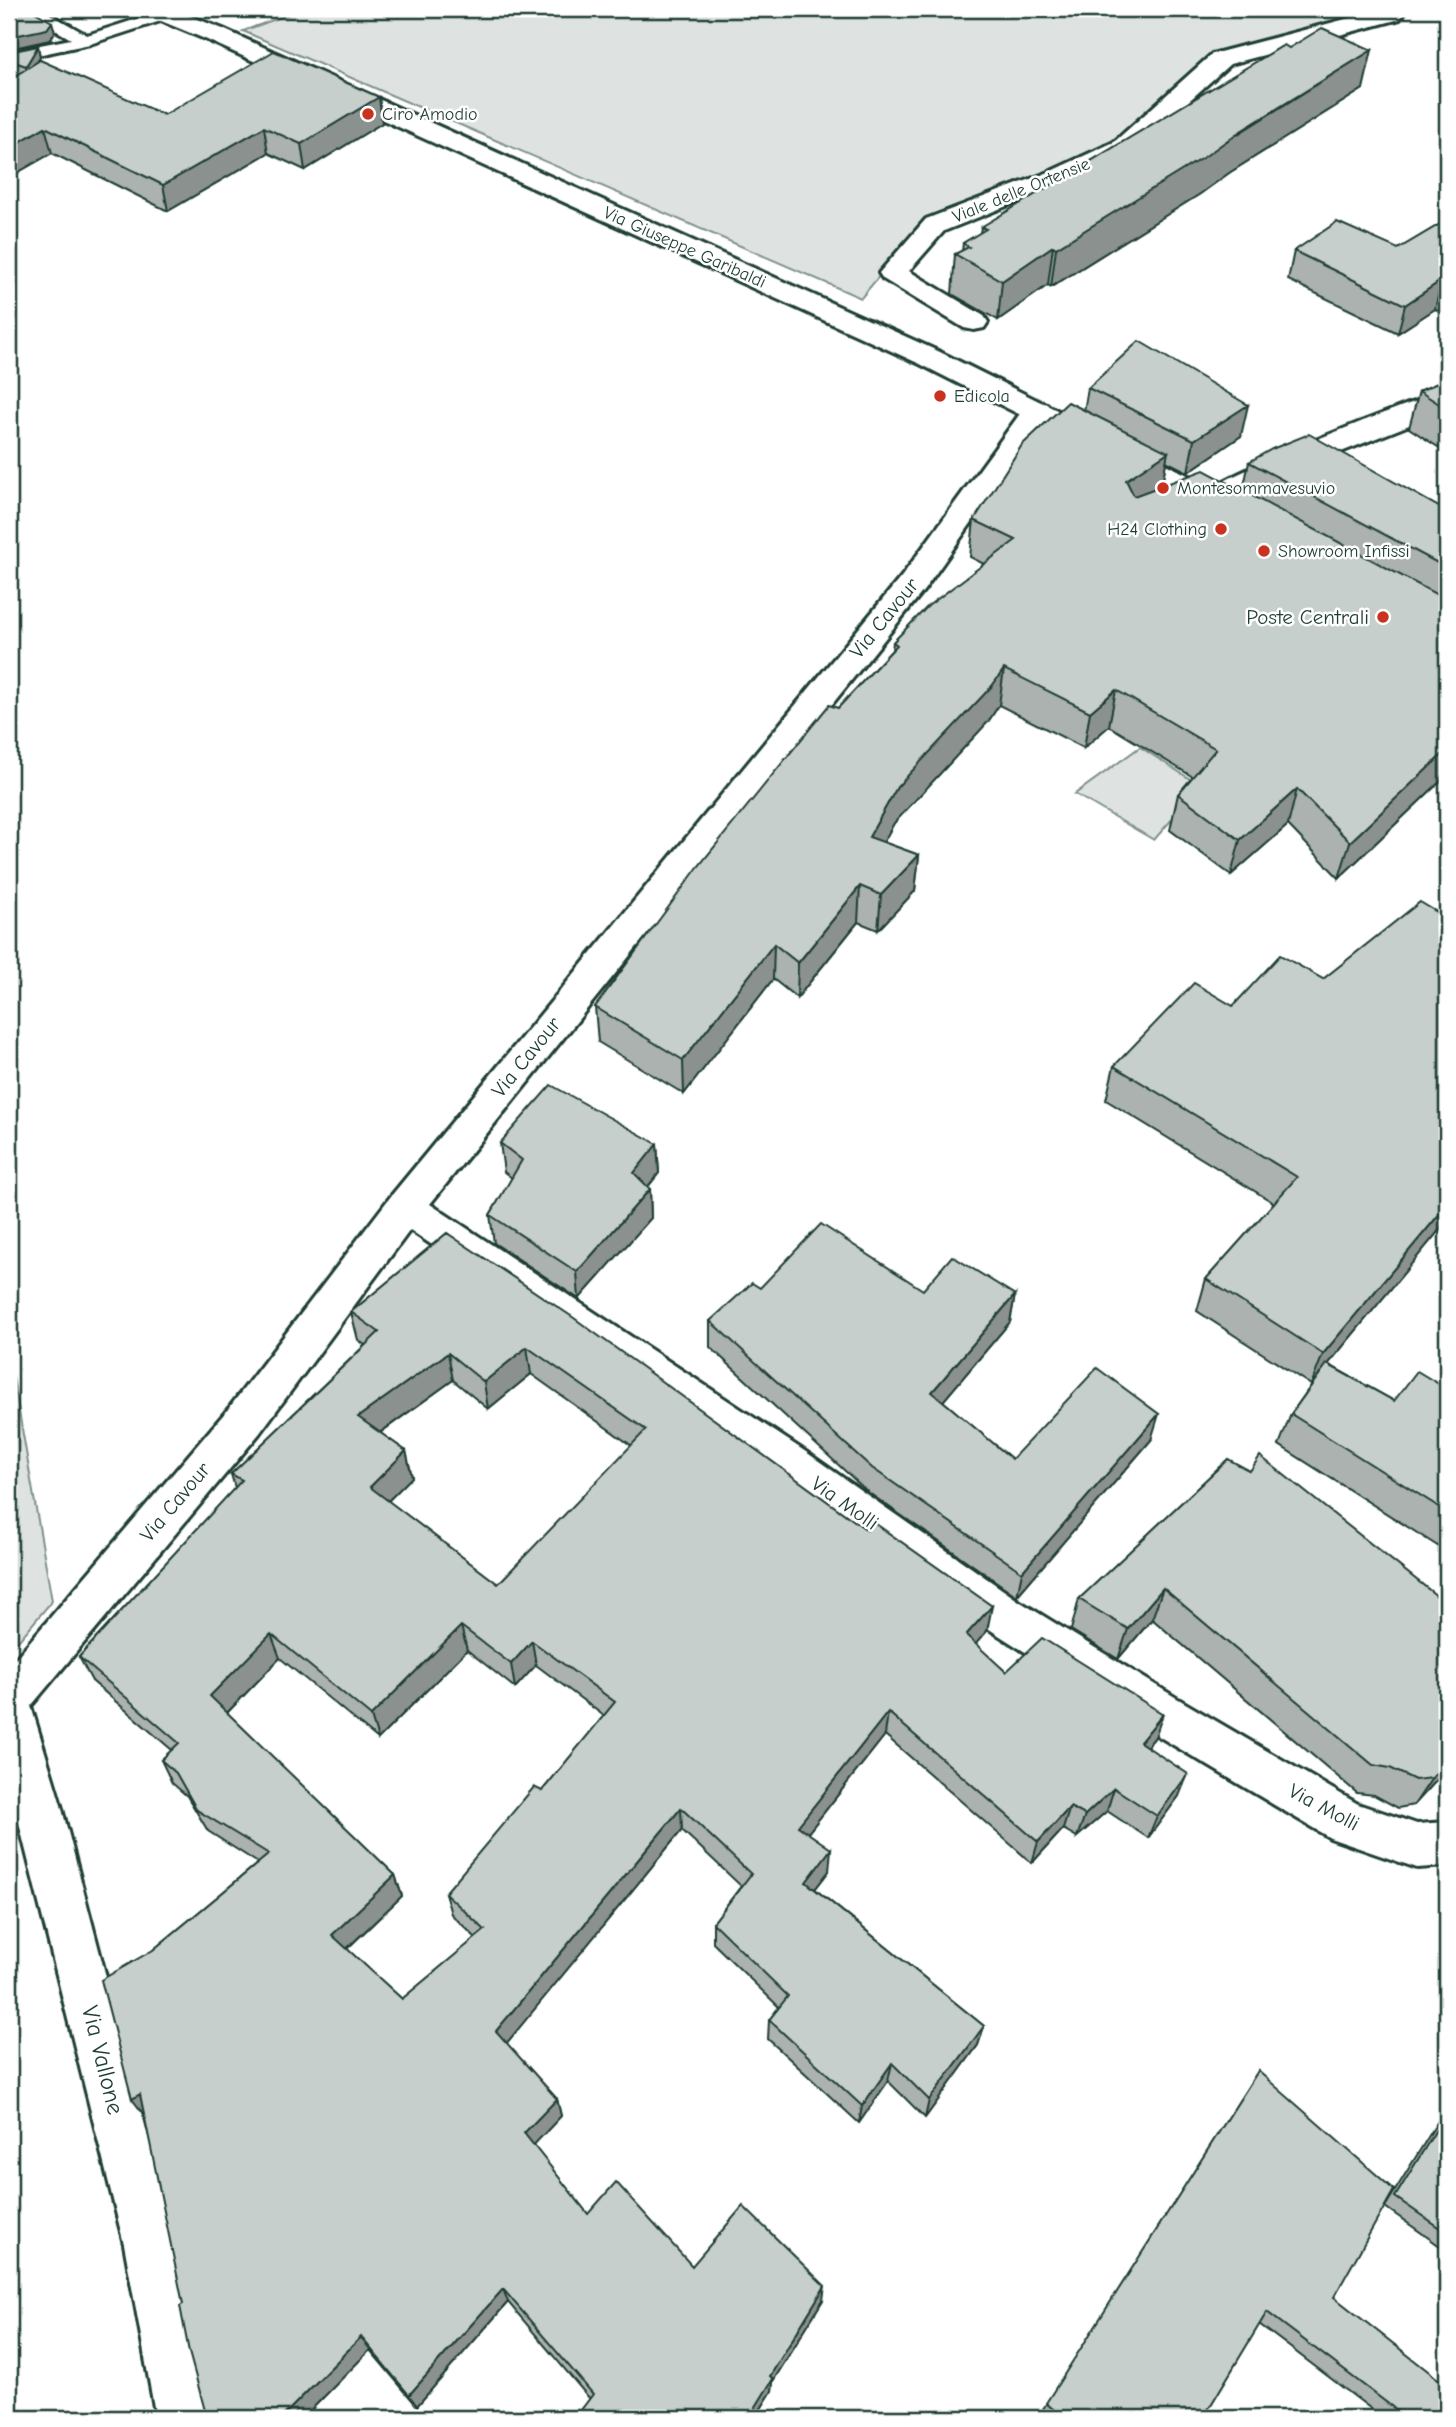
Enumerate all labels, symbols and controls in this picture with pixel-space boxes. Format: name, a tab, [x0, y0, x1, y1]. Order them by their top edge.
place label: Ciro Amodio	[382, 104, 478, 125]
marker: Ciro Amodio	[360, 106, 376, 122]
street label: Viale delle Ortensie	[949, 153, 1093, 228]
street label: Via Giuseppe Garibaldi	[600, 202, 769, 293]
place label: Edicola	[954, 386, 1010, 407]
marker: Edicola	[932, 388, 948, 404]
place label: Montesommavesuvio	[1177, 478, 1335, 499]
marker: Montesommavesuvio	[1155, 480, 1171, 496]
place label: H24 Clothing	[1107, 519, 1207, 540]
marker: H24 Clothing	[1213, 521, 1229, 537]
place label: Showroom Infissi	[1278, 541, 1410, 562]
marker: Showroom Infissi	[1256, 543, 1272, 559]
street label: Via Cavour	[844, 573, 924, 663]
place label: Poste Centrali	[1246, 605, 1369, 629]
marker: Poste Centrali	[1375, 609, 1391, 625]
street label: Via Cavour	[486, 1012, 566, 1102]
street label: Via Cavour	[135, 1457, 216, 1547]
street label: Via Molli	[807, 1471, 883, 1535]
street label: Via Molli	[1285, 1778, 1363, 1836]
street label: Via Vallone	[76, 2003, 130, 2117]

